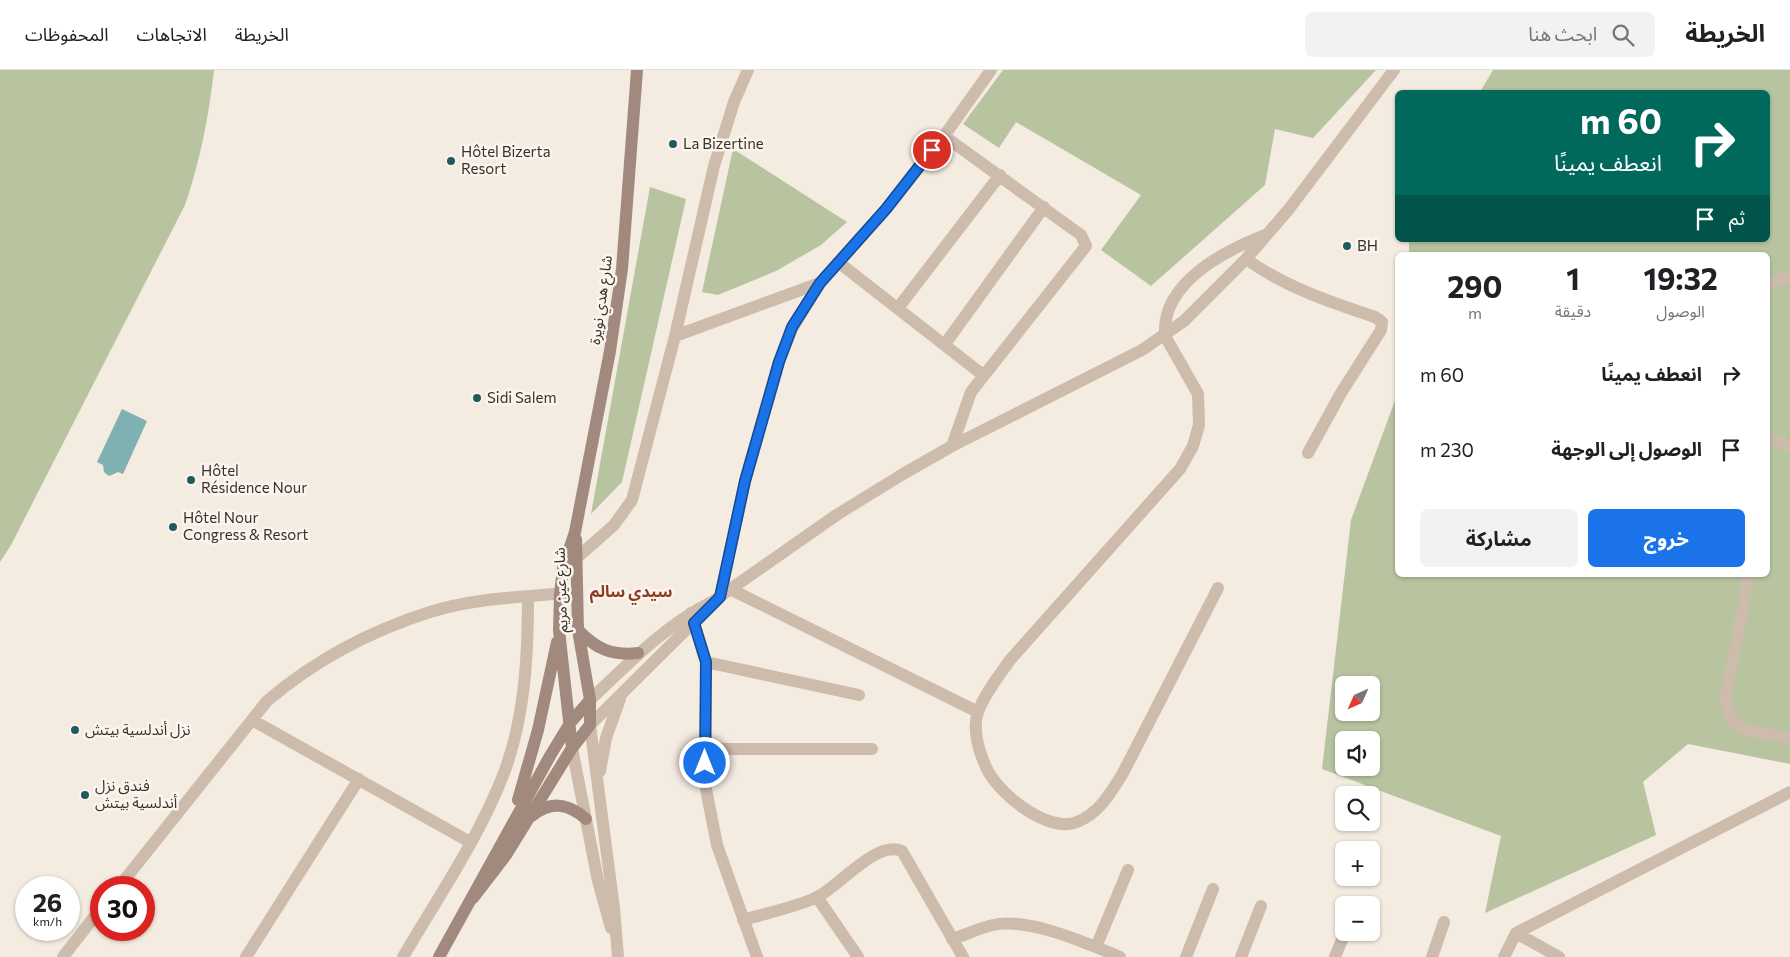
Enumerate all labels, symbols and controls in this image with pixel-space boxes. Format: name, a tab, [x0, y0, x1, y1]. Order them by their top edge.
search box	[1305, 12, 1655, 57]
text: الخريطة	[1685, 18, 1765, 47]
icon: search	[1609, 21, 1637, 49]
text: ابحث هنا	[1528, 22, 1597, 45]
text: المحفوظات	[25, 23, 109, 45]
text: الاتجاهات	[137, 23, 207, 45]
text: الخريطة	[235, 23, 289, 45]
text: 60 m	[1580, 98, 1662, 141]
icon: right	[1680, 110, 1745, 175]
pin	[911, 129, 953, 171]
place label: La Bizertine	[683, 134, 764, 152]
icon: arrive	[918, 136, 946, 164]
marker: La Bizertine	[667, 138, 679, 150]
place label: Hôtel Bizerta Resort	[461, 142, 551, 177]
text: انعطف يمينًا	[1554, 149, 1662, 176]
marker: Hôtel Bizerta Resort	[445, 155, 457, 167]
icon: arrive	[1691, 205, 1719, 233]
text: ثم	[1729, 206, 1745, 229]
place label: BH	[1357, 236, 1378, 254]
marker: BH	[1341, 240, 1353, 252]
street label: شارع هدي نويرة	[585, 254, 619, 346]
text: 1	[1566, 259, 1580, 296]
text: 19:32	[1643, 259, 1718, 296]
text: 290	[1447, 267, 1503, 304]
text: دقيقة	[1555, 301, 1591, 320]
text: الوصول	[1656, 301, 1705, 320]
text: m	[1468, 303, 1482, 322]
icon: right	[1717, 361, 1745, 389]
text: انعطف يمينًا	[1601, 362, 1702, 385]
text: 60 m	[1420, 363, 1464, 386]
place label: Sidi Salem	[487, 388, 557, 406]
marker: Sidi Salem	[471, 392, 483, 404]
icon: arrive	[1717, 436, 1745, 464]
text: الوصول إلى الوجهة	[1551, 437, 1702, 460]
text: 230 m	[1420, 438, 1474, 461]
place label: Hôtel Résidence Nour	[201, 461, 307, 496]
marker: Hôtel Résidence Nour	[185, 474, 197, 486]
place label: Hôtel Nour Congress & Resort	[183, 508, 308, 543]
button: مشاركة	[1420, 509, 1578, 567]
button: خروج	[1588, 509, 1745, 567]
marker: Hôtel Nour Congress & Resort	[167, 521, 179, 533]
street label: شارع عين مريم	[550, 547, 574, 633]
district label: سيدي سالم	[590, 581, 672, 605]
north arrow	[1335, 676, 1380, 721]
map controls	[1335, 676, 1380, 941]
place label: نزل أندلسية بيتش	[85, 720, 190, 739]
marker: نزل أندلسية بيتش	[69, 724, 81, 736]
button: sound	[1335, 731, 1380, 776]
position arrow	[678, 736, 730, 788]
place label: فندق نزل أندلسية بيتش	[95, 776, 177, 812]
button: search	[1335, 786, 1380, 831]
marker: فندق نزل أندلسية بيتش	[79, 789, 91, 801]
button: +	[1335, 841, 1380, 886]
speed limit sign: 30	[90, 876, 155, 941]
text: 26	[33, 887, 62, 917]
button: −	[1335, 896, 1380, 941]
text: km/h	[33, 914, 62, 928]

